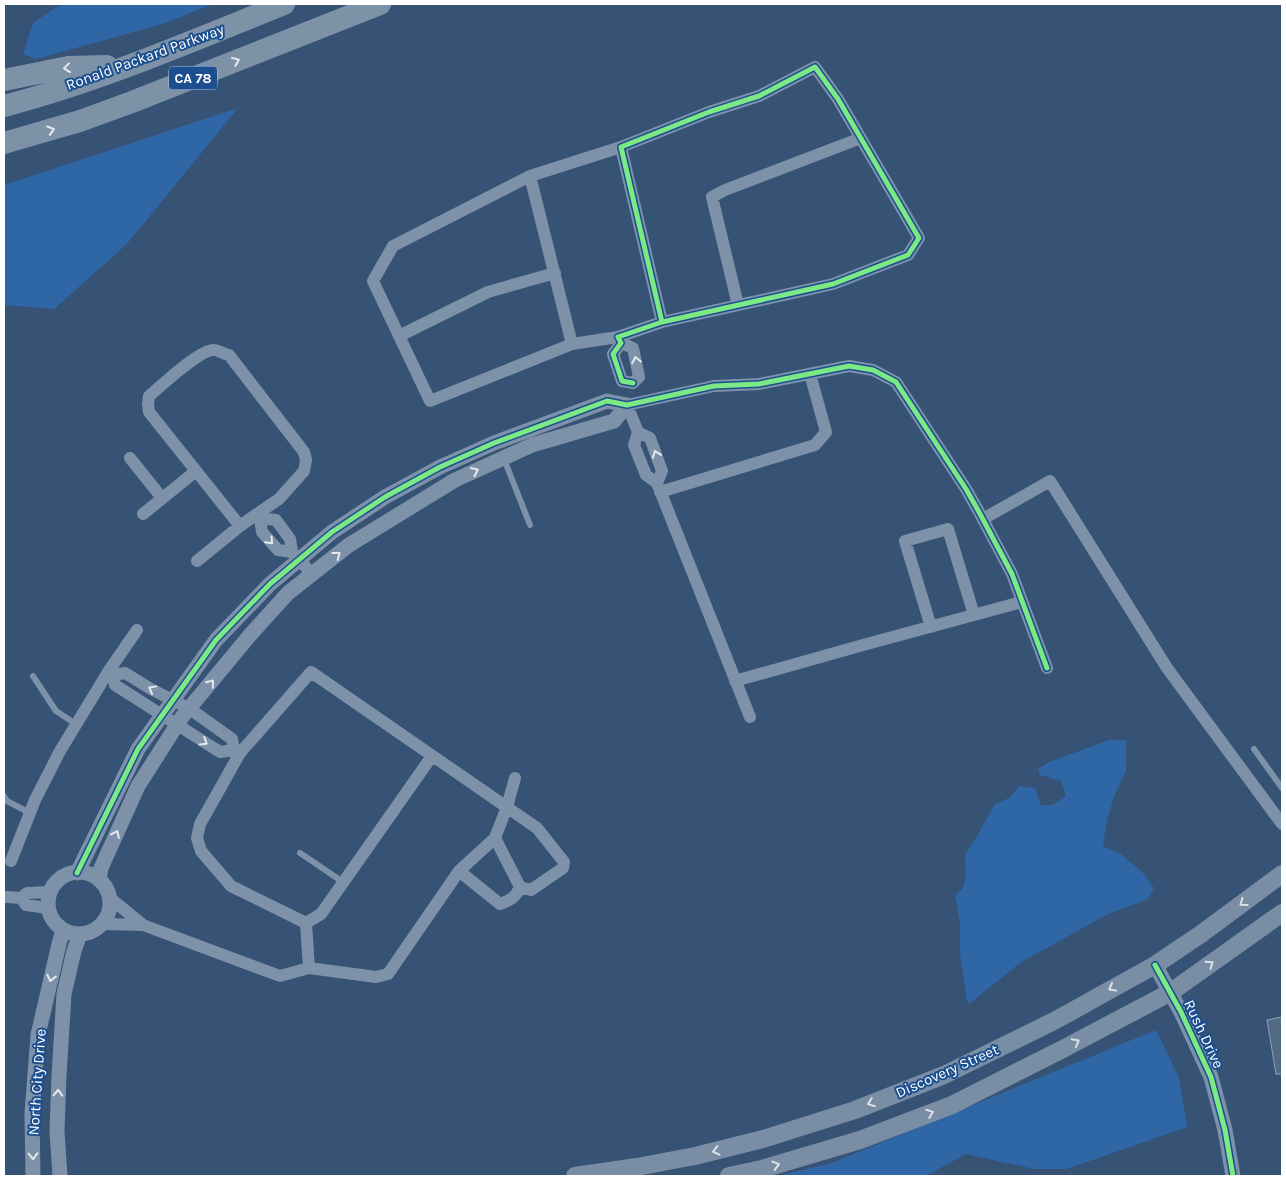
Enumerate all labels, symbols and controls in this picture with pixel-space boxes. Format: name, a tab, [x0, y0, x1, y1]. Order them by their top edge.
street label: Ronald Packard Parkway	[64, 20, 226, 94]
one-way arrow	[231, 57, 240, 67]
one-way arrow	[63, 62, 71, 73]
road number: CA 78	[169, 66, 217, 90]
one-way arrow	[46, 125, 54, 135]
one-way arrow	[631, 356, 641, 365]
one-way arrow	[652, 451, 662, 459]
one-way arrow	[470, 466, 479, 477]
one-way arrow	[264, 535, 273, 544]
one-way arrow	[331, 551, 340, 560]
one-way arrow	[206, 679, 215, 688]
one-way arrow	[148, 685, 157, 695]
one-way arrow	[199, 736, 208, 746]
one-way arrow	[110, 830, 121, 839]
one-way arrow	[1239, 897, 1249, 906]
one-way arrow	[1205, 961, 1214, 970]
one-way arrow	[46, 973, 57, 982]
one-way arrow	[1108, 982, 1117, 992]
street label: Rush Drive	[1180, 997, 1228, 1071]
street label: North City Drive	[24, 1028, 50, 1136]
one-way arrow	[1071, 1038, 1080, 1048]
street label: Discovery Street	[893, 1040, 1001, 1102]
one-way arrow	[53, 1088, 63, 1096]
one-way arrow	[867, 1097, 876, 1108]
one-way arrow	[925, 1109, 934, 1119]
one-way arrow	[711, 1145, 720, 1156]
one-way arrow	[28, 1152, 38, 1160]
one-way arrow	[771, 1160, 780, 1170]

